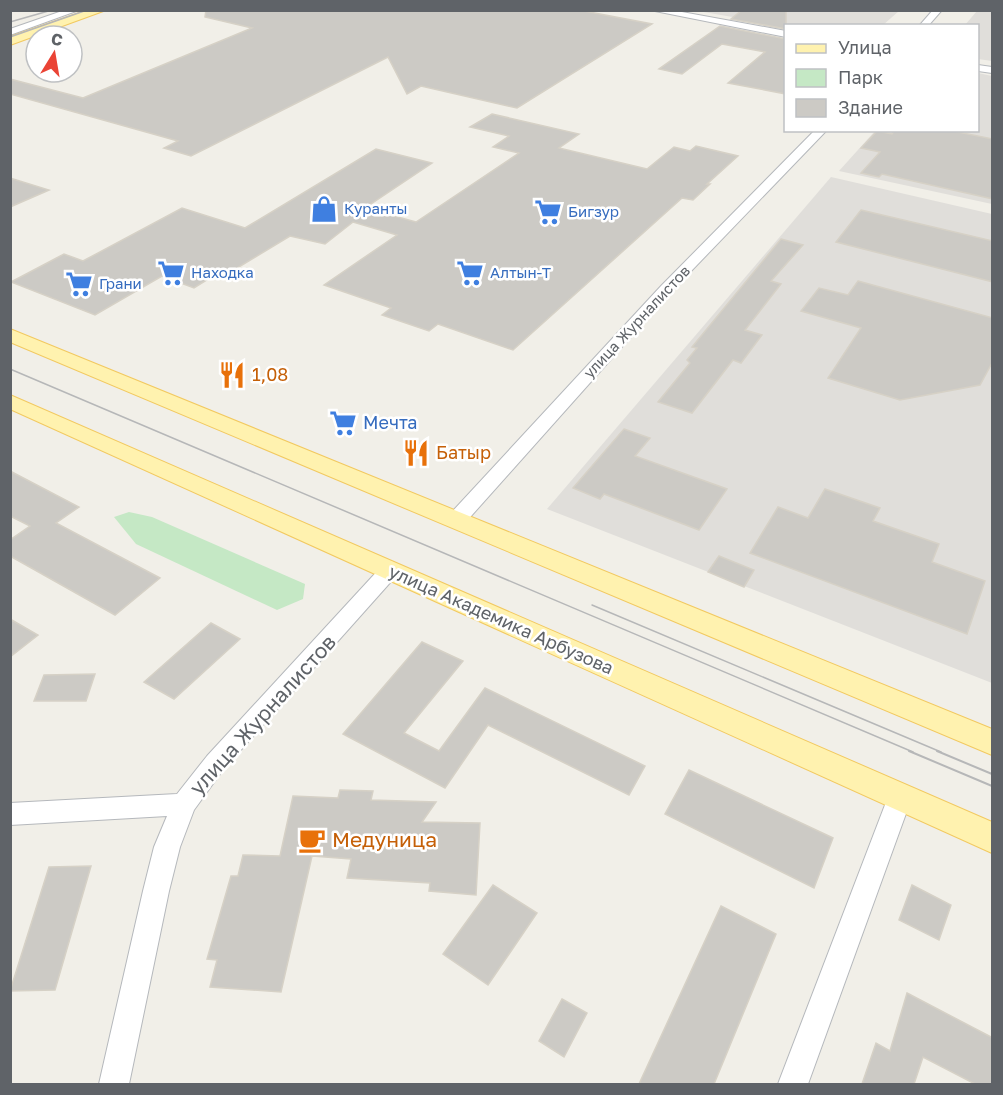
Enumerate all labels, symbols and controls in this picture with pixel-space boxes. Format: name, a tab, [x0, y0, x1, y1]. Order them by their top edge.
north arrow	[24, 24, 84, 84]
legend	[784, 24, 979, 132]
text: С	[49, 28, 64, 50]
text: Улица	[838, 36, 892, 58]
text: Парк	[838, 66, 883, 88]
text: Здание	[838, 96, 903, 118]
shop icon: Куранты	[309, 194, 339, 224]
supermarket icon: Бигзур	[533, 197, 563, 227]
place label: Куранты	[344, 199, 407, 217]
place label: Бигзур	[568, 202, 619, 220]
supermarket icon: Находка	[156, 258, 186, 288]
supermarket icon: Алтын-Т	[455, 258, 485, 288]
street label: улица Журналистов	[579, 261, 693, 381]
place label: Находка	[191, 263, 254, 281]
place label: Алтын-Т	[490, 263, 551, 281]
supermarket icon: Грани	[64, 269, 94, 299]
place label: Грани	[99, 274, 142, 292]
restaurant icon: 1,08	[217, 360, 247, 390]
place label: 1,08	[252, 363, 288, 385]
supermarket icon: Мечта	[328, 408, 358, 438]
place label: Мечта	[363, 411, 418, 433]
restaurant icon: Батыр	[401, 438, 431, 468]
place label: Батыр	[436, 441, 491, 463]
street label: улица Академика Арбузова	[386, 560, 617, 679]
street label: улица Журналистов	[183, 629, 341, 800]
cafe icon: Медуница	[297, 825, 327, 855]
place label: Медуница	[332, 826, 437, 852]

